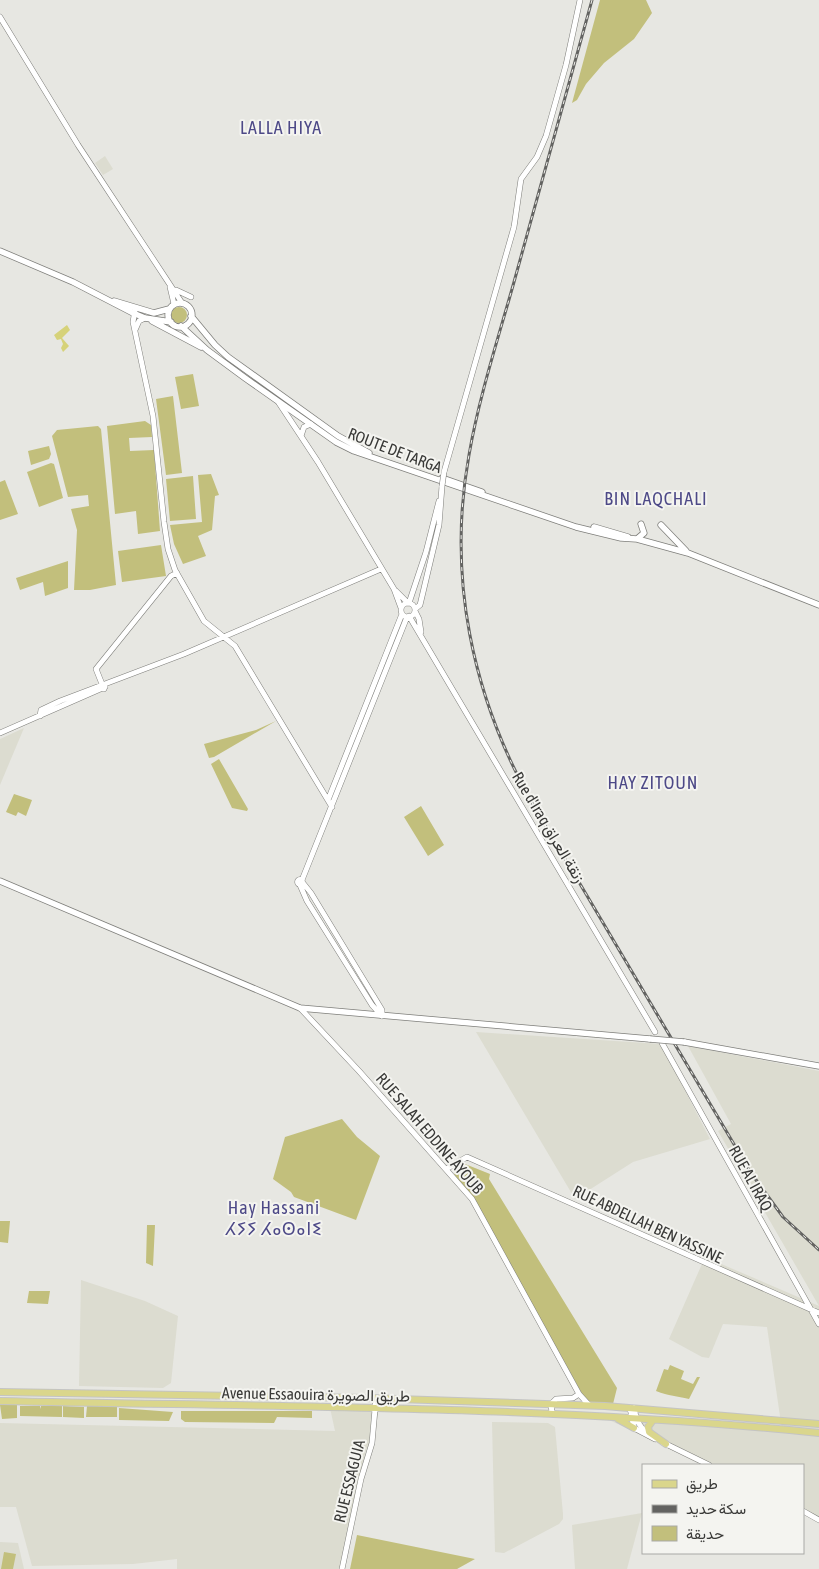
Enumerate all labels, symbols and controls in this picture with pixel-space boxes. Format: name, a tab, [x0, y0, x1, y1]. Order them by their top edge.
district label: LALLA HIYA	[240, 117, 322, 138]
street label: ROUTE DE TARGA	[346, 424, 445, 476]
district label: BIN LAQCHALI	[604, 488, 708, 509]
street label: Rue d'Iraq زنقة العراق	[507, 768, 589, 887]
district label: HAY ZITOUN	[608, 772, 698, 793]
street label: RUE SALAH EDDINE AYOUB	[373, 1069, 488, 1197]
street label: RUE AL IRAQ	[726, 1142, 777, 1214]
street label: RUE ABDELLAH BEN YASSINE	[570, 1181, 726, 1267]
district label: Hay Hassani ⵃⵢⵢ ⵃⴰⵙⴰⵏⵉ	[225, 1197, 323, 1239]
street label: Avenue Essaouira طريق الصويرة	[222, 1383, 410, 1407]
street label: RUE ESSAGUIA	[330, 1438, 368, 1524]
legend	[642, 1464, 804, 1554]
text: طريق	[686, 1475, 718, 1494]
text: سكة حديد	[686, 1500, 746, 1518]
text: حديقة	[686, 1525, 724, 1543]

